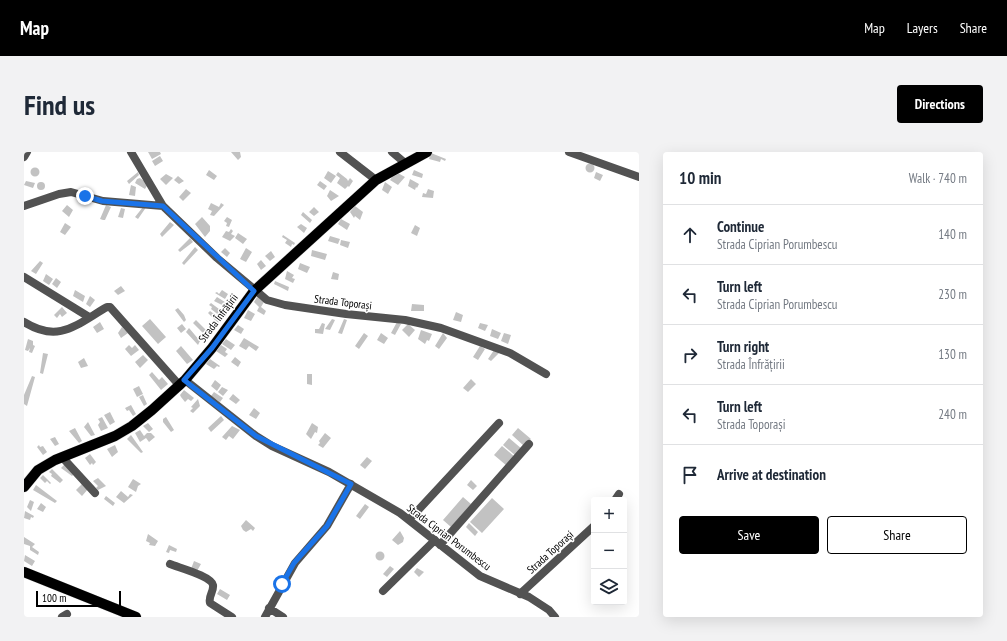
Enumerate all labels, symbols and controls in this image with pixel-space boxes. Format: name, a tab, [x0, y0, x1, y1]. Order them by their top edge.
text: Map	[20, 16, 49, 40]
text: Map	[864, 19, 885, 37]
text: Layers	[907, 19, 938, 37]
text: Share	[960, 19, 987, 37]
button: Directions	[897, 85, 983, 123]
text: Find us	[24, 86, 95, 123]
text: 10 min	[679, 167, 721, 189]
text: Walk · 740 m	[909, 170, 967, 187]
route end	[76, 187, 94, 205]
text: Continue	[717, 217, 764, 236]
icon: ahead	[679, 224, 701, 246]
text: 140 m	[938, 226, 967, 243]
text: Strada Ciprian Porumbescu	[717, 236, 837, 253]
text: Turn left	[717, 277, 762, 296]
icon: left	[679, 284, 701, 306]
text: 230 m	[938, 286, 967, 303]
street label: Strada Înfrățirii	[195, 291, 241, 345]
street label: Strada Toporași	[313, 292, 373, 312]
text: Strada Ciprian Porumbescu	[717, 296, 837, 313]
text: Turn right	[717, 337, 769, 356]
icon: right	[679, 344, 701, 366]
text: 130 m	[938, 346, 967, 363]
text: Strada Înfrățirii	[717, 356, 785, 373]
text: Turn left	[717, 397, 762, 416]
icon: left	[679, 404, 701, 426]
text: 240 m	[938, 406, 967, 423]
text: Strada Toporași	[717, 416, 785, 433]
icon: arrive	[679, 464, 701, 486]
text: Arrive at destination	[717, 465, 826, 484]
map controls	[591, 497, 627, 605]
button: +	[591, 497, 627, 533]
street label: Strada Ciprian Porumbescu	[404, 501, 494, 573]
button: Save	[679, 516, 819, 554]
button: Share	[827, 516, 967, 554]
street label: Strada Toporași	[524, 527, 576, 577]
button: −	[591, 533, 627, 569]
button: layers	[591, 569, 627, 605]
route start	[273, 575, 291, 593]
scale bar	[36, 589, 121, 608]
text: 100 m	[42, 591, 66, 605]

